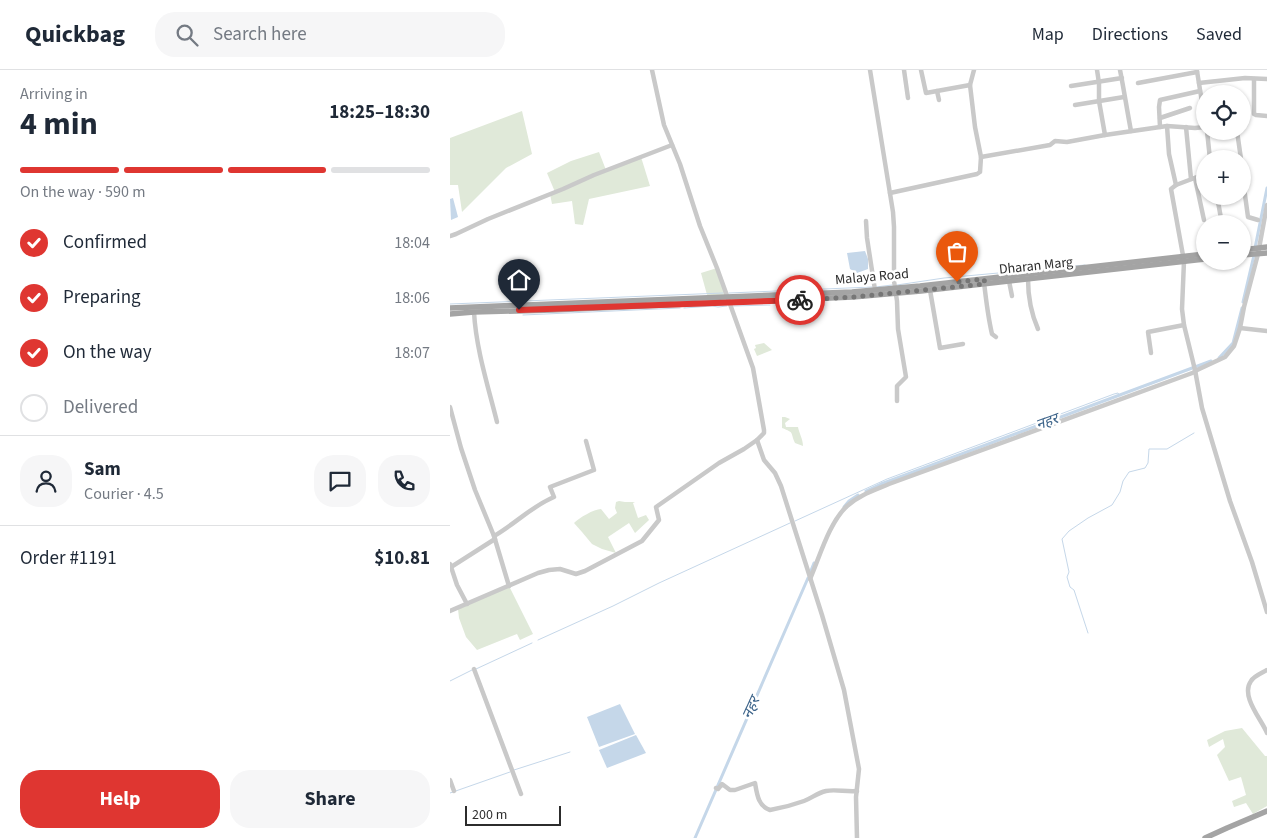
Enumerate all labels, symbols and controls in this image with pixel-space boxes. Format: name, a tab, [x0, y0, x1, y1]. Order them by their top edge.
search box	[155, 12, 505, 57]
text: Quickbag	[25, 17, 125, 52]
icon: search	[173, 21, 201, 49]
text: Search here	[213, 21, 307, 48]
text: Map	[1032, 22, 1064, 47]
text: Directions	[1092, 22, 1168, 47]
text: Saved	[1196, 22, 1242, 47]
text: Arriving in	[20, 83, 88, 105]
map controls	[1196, 85, 1251, 270]
button: locate	[1196, 85, 1251, 140]
text: 18:25–18:30	[329, 99, 430, 126]
text: 4 min	[20, 101, 98, 147]
button: +	[1196, 150, 1251, 205]
text: On the way · 590 m	[20, 181, 145, 203]
button: −	[1196, 215, 1251, 270]
icon: check	[20, 229, 48, 257]
text: Confirmed	[63, 229, 147, 256]
pin	[936, 231, 978, 282]
text: 18:04	[394, 232, 430, 254]
icon: bag	[943, 238, 971, 266]
street label: Dharan Marg	[998, 252, 1074, 280]
pin	[498, 259, 540, 310]
street label: Malaya Road	[834, 264, 910, 290]
icon: home	[505, 266, 533, 294]
courier	[775, 275, 825, 325]
icon: check	[20, 284, 48, 312]
text: Preparing	[63, 284, 141, 311]
icon: bike	[786, 286, 814, 314]
text: 18:06	[394, 287, 430, 309]
icon: check	[20, 339, 48, 367]
text: On the way	[63, 339, 152, 366]
text: 18:07	[394, 342, 430, 364]
text: Delivered	[63, 394, 138, 421]
water label: नहर	[1033, 407, 1064, 436]
button: person	[20, 455, 72, 507]
button: chat	[314, 455, 366, 507]
button: phone	[378, 455, 430, 507]
text: Sam	[84, 456, 121, 483]
text: Courier · 4.5	[84, 483, 164, 505]
text: Order #1191	[20, 545, 117, 572]
text: $10.81	[374, 545, 430, 572]
water label: नहर	[737, 691, 766, 723]
button: Help	[20, 770, 220, 828]
button: Share	[230, 770, 430, 828]
scale bar	[465, 803, 561, 826]
text: 200 m	[472, 805, 507, 825]

